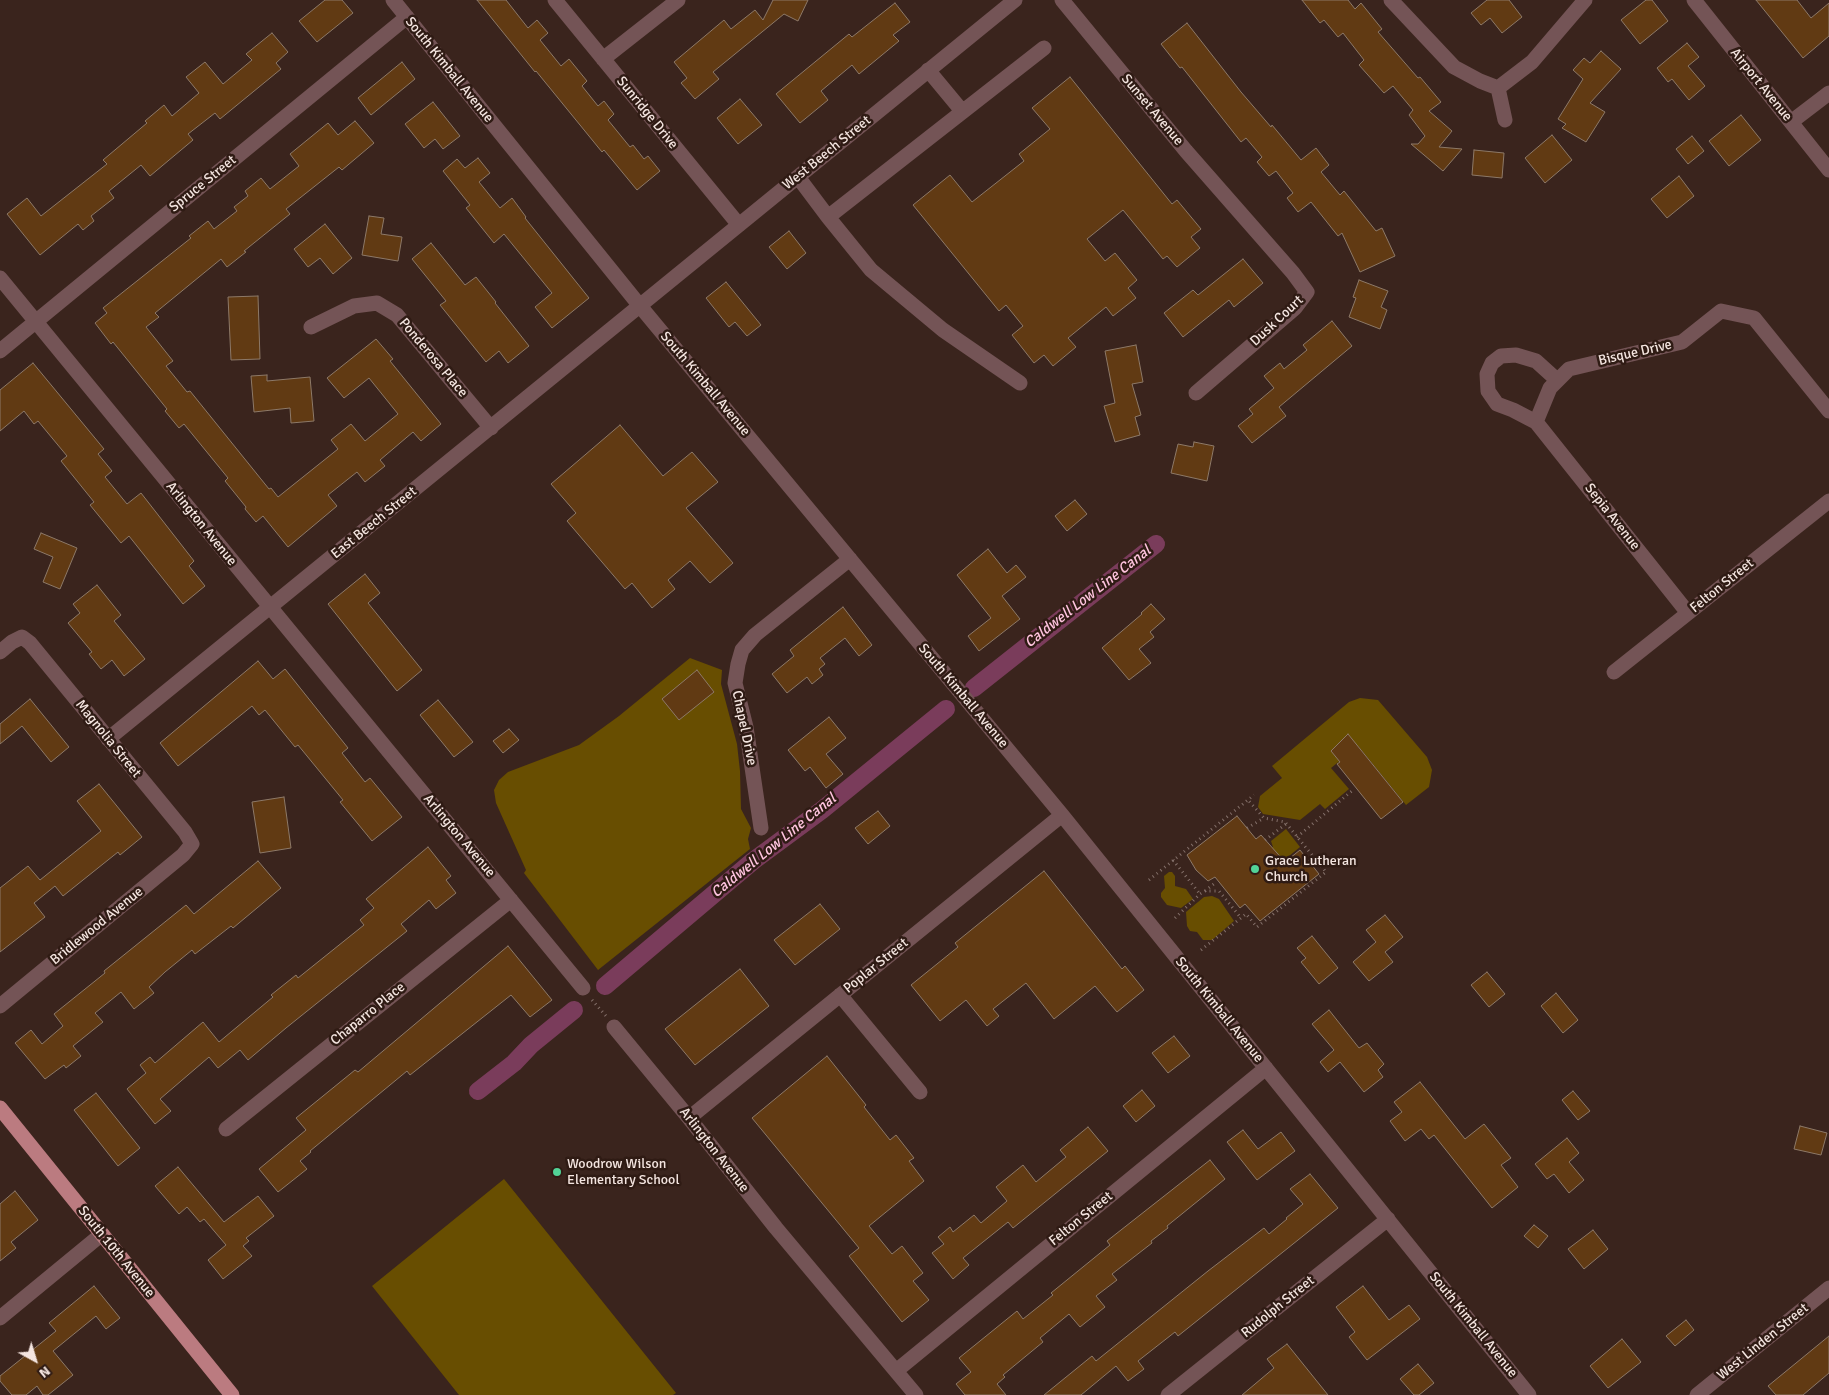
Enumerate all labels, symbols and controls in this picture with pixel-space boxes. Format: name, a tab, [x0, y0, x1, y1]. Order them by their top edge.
street label: South Kimball Avenue	[401, 14, 497, 126]
street label: Airport Avenue	[1726, 45, 1796, 125]
street label: Sunset Avenue	[1117, 71, 1187, 149]
street label: Sunridge Drive	[613, 73, 681, 153]
street label: West Beech Street	[779, 112, 875, 194]
street label: Spruce Street	[166, 152, 240, 216]
street label: Dusk Court	[1247, 292, 1307, 350]
street label: Ponderosa Place	[395, 315, 471, 401]
street label: South Kimball Avenue	[656, 328, 754, 440]
street label: Bisque Drive	[1597, 336, 1673, 370]
street label: Arlington Avenue	[162, 479, 240, 569]
street label: Sepia Avenue	[1581, 480, 1643, 554]
street label: East Beech Street	[328, 483, 420, 563]
water label: Caldwell Low Line Canal	[1021, 542, 1155, 652]
street label: Felton Street	[1687, 555, 1757, 617]
street label: South Kimball Avenue	[914, 640, 1012, 752]
street label: Chapel Drive	[728, 689, 760, 767]
street label: Magnolia Street	[72, 697, 144, 781]
water label: Caldwell Low Line Canal	[708, 790, 840, 902]
street label: Arlington Avenue	[419, 791, 499, 881]
place label: Grace Lutheran Church	[1265, 853, 1357, 886]
marker: Grace Lutheran Church	[1249, 863, 1261, 875]
street label: Bridlewood Avenue	[47, 883, 147, 969]
street label: Poplar Street	[840, 935, 912, 997]
street label: South Kimball Avenue	[1171, 954, 1267, 1066]
street label: Chaparro Place	[327, 979, 409, 1049]
street label: Arlington Avenue	[676, 1104, 752, 1196]
place label: Woodrow Wilson Elementary School	[567, 1156, 680, 1188]
marker: Woodrow Wilson Elementary School	[551, 1166, 563, 1178]
street label: Felton Street	[1046, 1188, 1116, 1250]
street label: South 10th Avenue	[74, 1203, 158, 1301]
street label: South Kimball Avenue	[1425, 1269, 1521, 1381]
street label: Rudolph Street	[1238, 1272, 1318, 1342]
street label: West Linden Street	[1714, 1300, 1812, 1384]
north arrow	[10, 1335, 60, 1385]
text: N	[36, 1362, 54, 1382]

